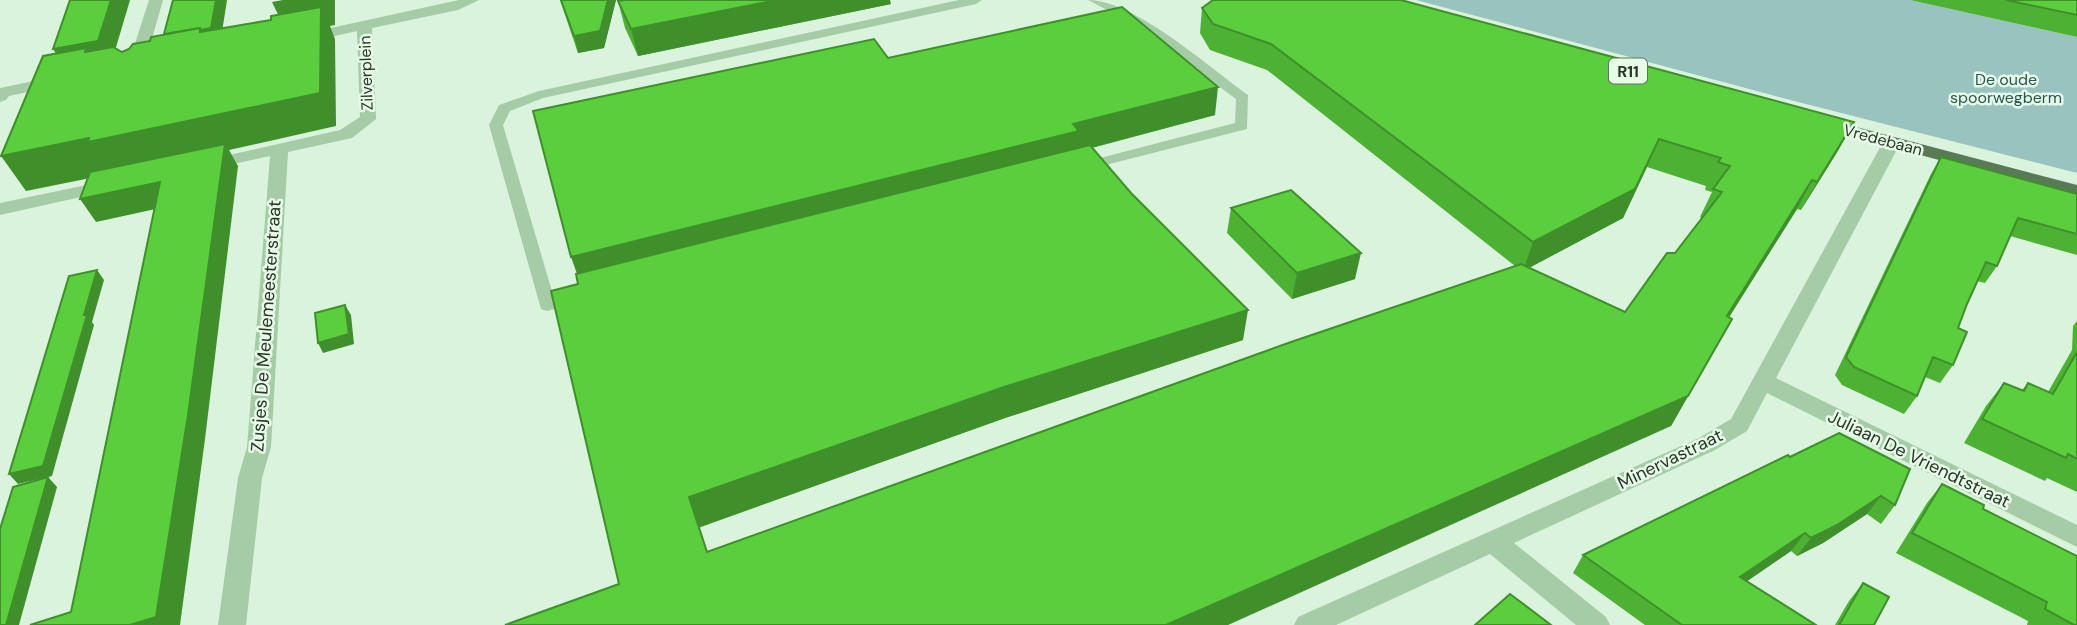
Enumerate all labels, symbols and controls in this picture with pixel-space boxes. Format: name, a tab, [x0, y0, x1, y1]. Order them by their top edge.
street label: Zilverplein	[354, 35, 378, 111]
road number: R11	[1609, 58, 1647, 83]
park label: De oude spoorwegberm	[1950, 69, 2062, 108]
street label: Vredebaan	[1841, 119, 1925, 161]
street label: Zusjes De Meulemeesterstraat	[245, 199, 287, 453]
street label: Juliaan De Vriendtstraat	[1824, 404, 2014, 514]
street label: Minervastraat	[1613, 423, 1727, 495]

